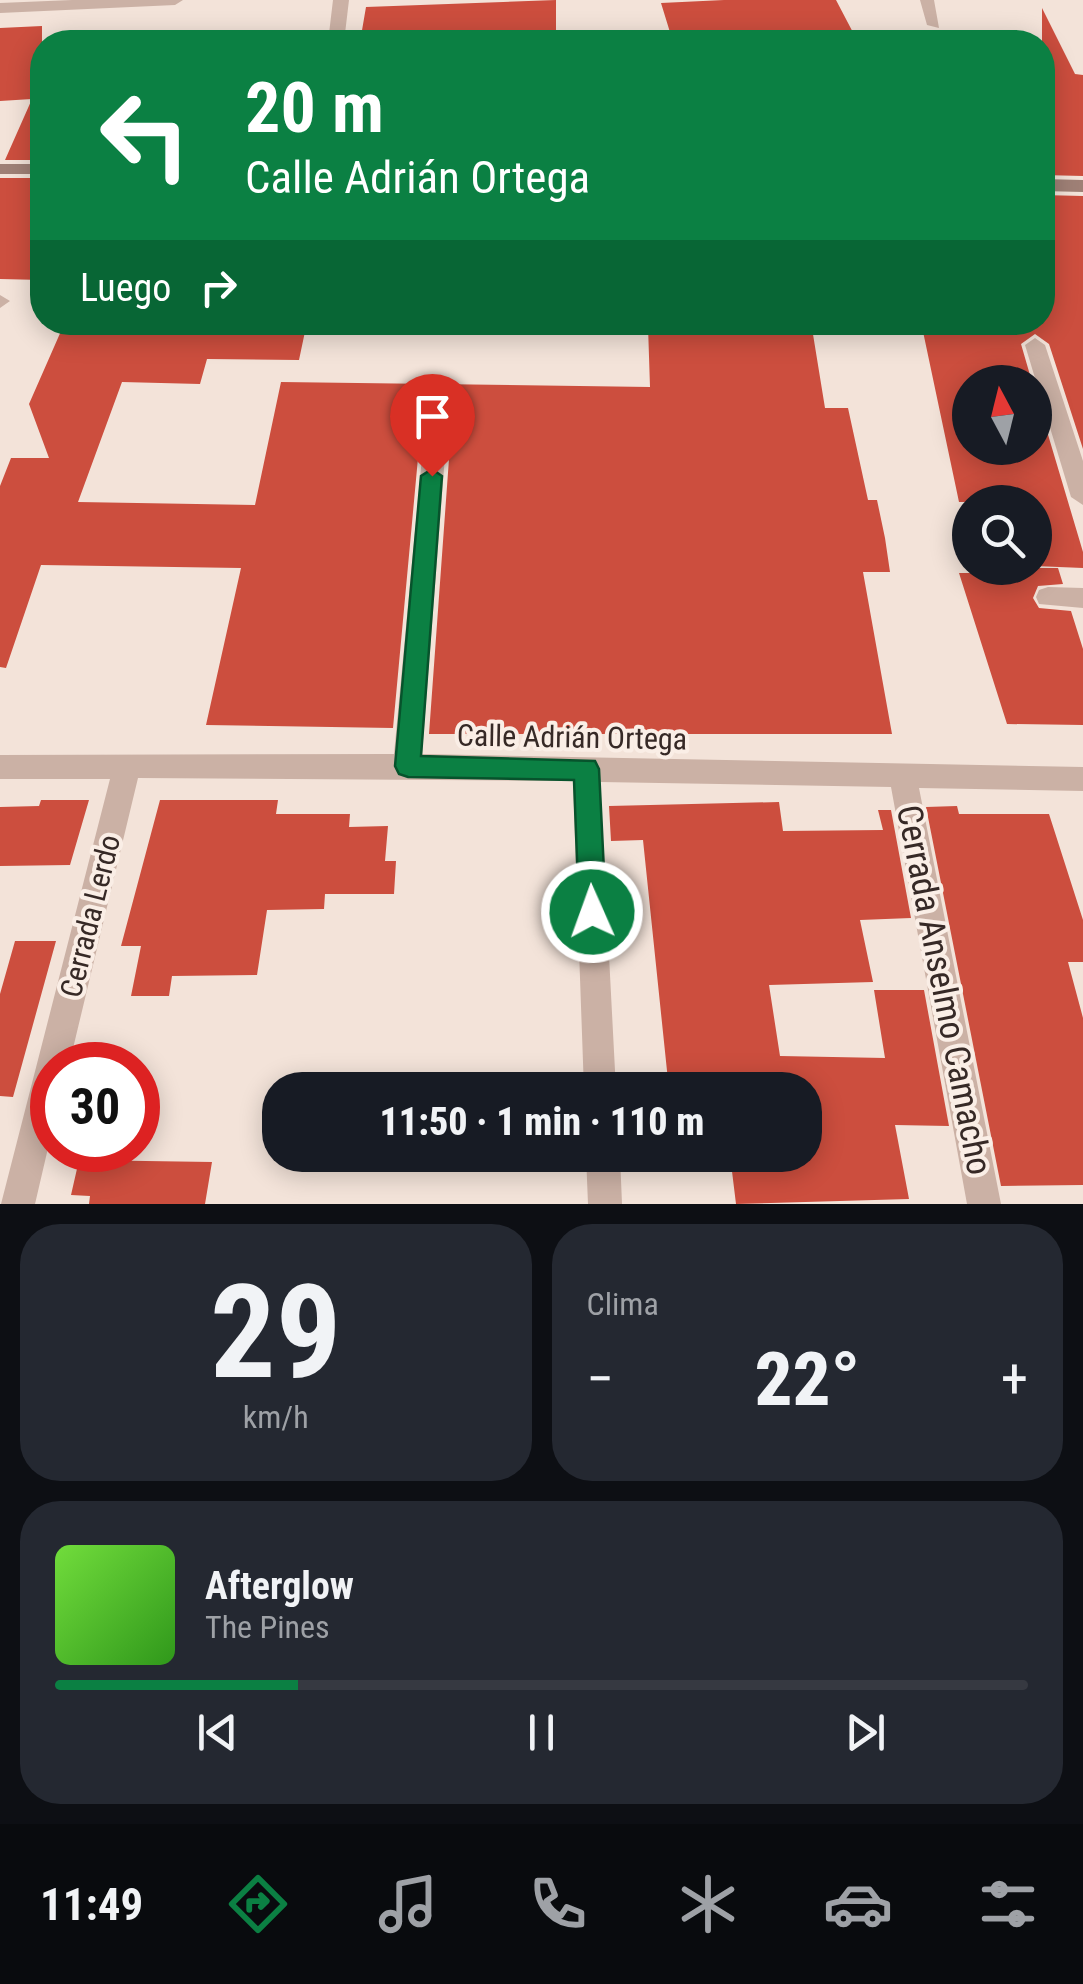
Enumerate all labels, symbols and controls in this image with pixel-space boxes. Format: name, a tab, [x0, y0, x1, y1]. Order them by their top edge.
text: 20 m	[245, 67, 384, 149]
icon: left	[80, 70, 210, 200]
text: Calle Adrián Ortega	[245, 151, 590, 204]
icon: right	[191, 260, 246, 315]
text: Luego	[80, 266, 171, 310]
north arrow	[952, 365, 1052, 465]
map controls	[952, 365, 1052, 585]
pin	[390, 374, 475, 477]
icon: arrive	[405, 389, 460, 444]
button: search	[952, 485, 1052, 585]
street label: Calle Adrián Ortega	[457, 717, 687, 757]
street label: Cerrada Anselmo Camacho	[888, 802, 1000, 1178]
street label: Cerrada Lerdo	[53, 831, 127, 1001]
position arrow	[540, 860, 644, 964]
speed limit sign: 30	[30, 1042, 160, 1172]
text: 11:50 · 1 min · 110 m	[380, 1100, 704, 1144]
text: 29	[210, 1256, 341, 1409]
text: Clima	[587, 1285, 659, 1323]
text: 22°	[754, 1335, 860, 1423]
text: −	[587, 1347, 614, 1411]
text: +	[1001, 1347, 1028, 1411]
text: km/h	[243, 1398, 309, 1436]
text: Afterglow	[205, 1564, 354, 1608]
text: The Pines	[205, 1608, 330, 1646]
icon: previous	[190, 1705, 245, 1760]
icon: pause	[514, 1705, 569, 1760]
icon: next	[838, 1705, 893, 1760]
icon: directions	[223, 1869, 293, 1939]
icon: music	[373, 1869, 443, 1939]
icon: phone	[523, 1869, 593, 1939]
icon: climate	[673, 1869, 743, 1939]
icon: car	[823, 1869, 893, 1939]
icon: filters	[973, 1869, 1043, 1939]
text: 11:49	[40, 1878, 143, 1931]

